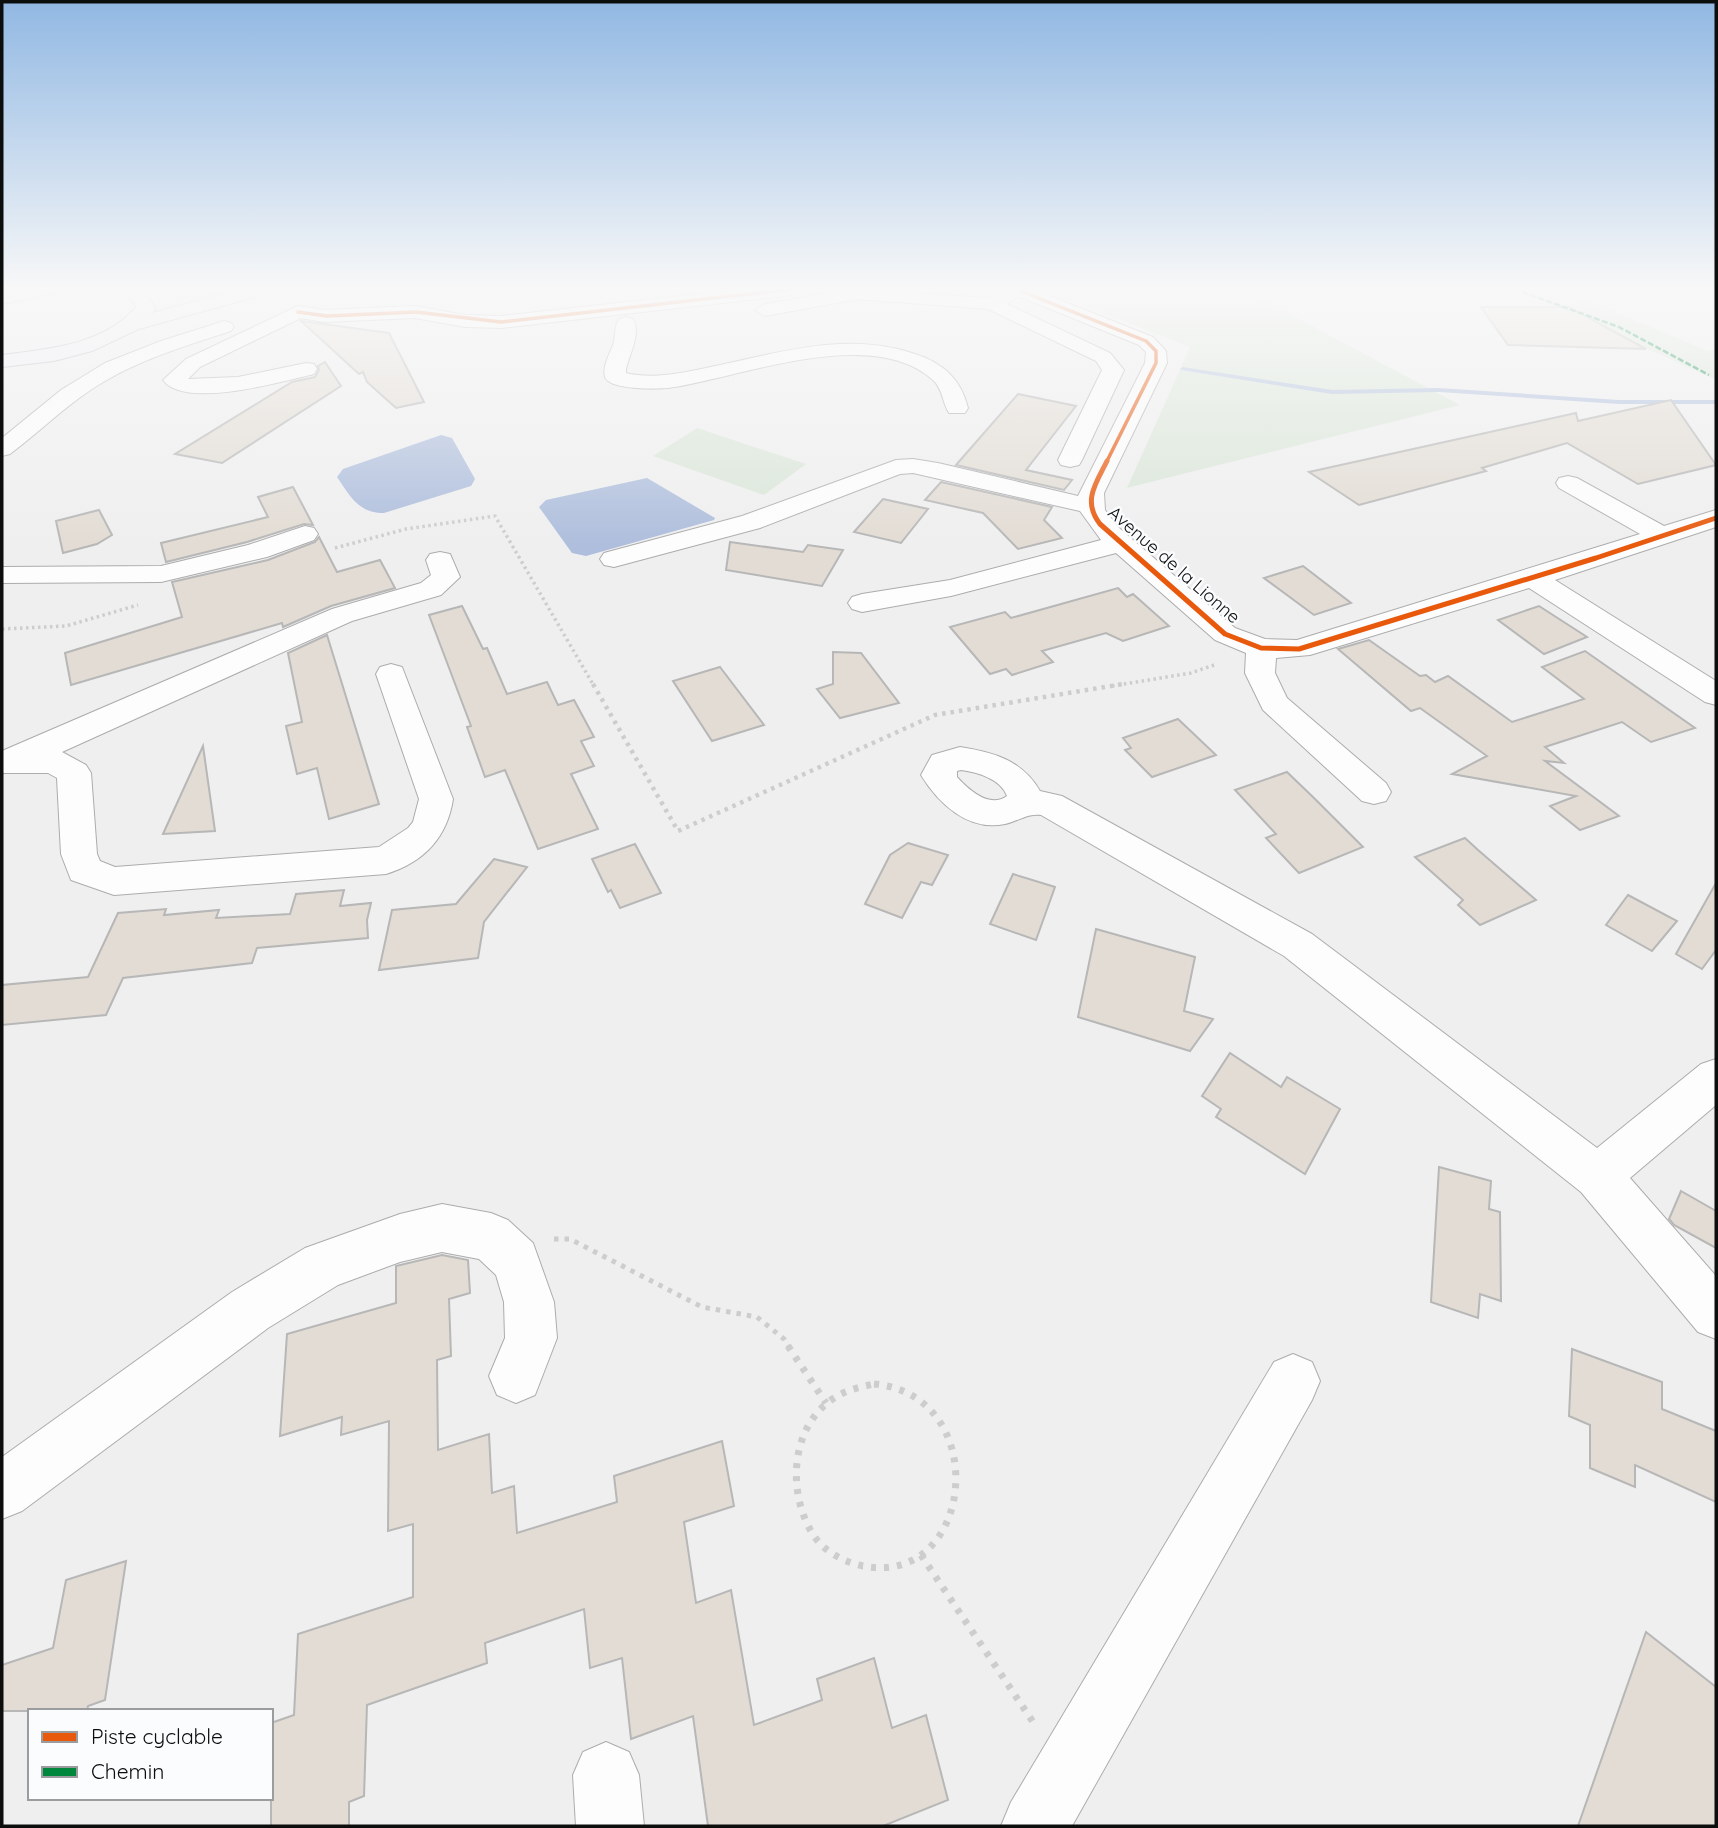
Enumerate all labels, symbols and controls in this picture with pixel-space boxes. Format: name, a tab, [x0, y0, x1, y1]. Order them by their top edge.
street label: Avenue de la Lionne	[1103, 501, 1245, 628]
legend	[28, 1709, 273, 1800]
text: Piste cyclable	[91, 1723, 223, 1749]
text: Chemin	[91, 1758, 164, 1784]

